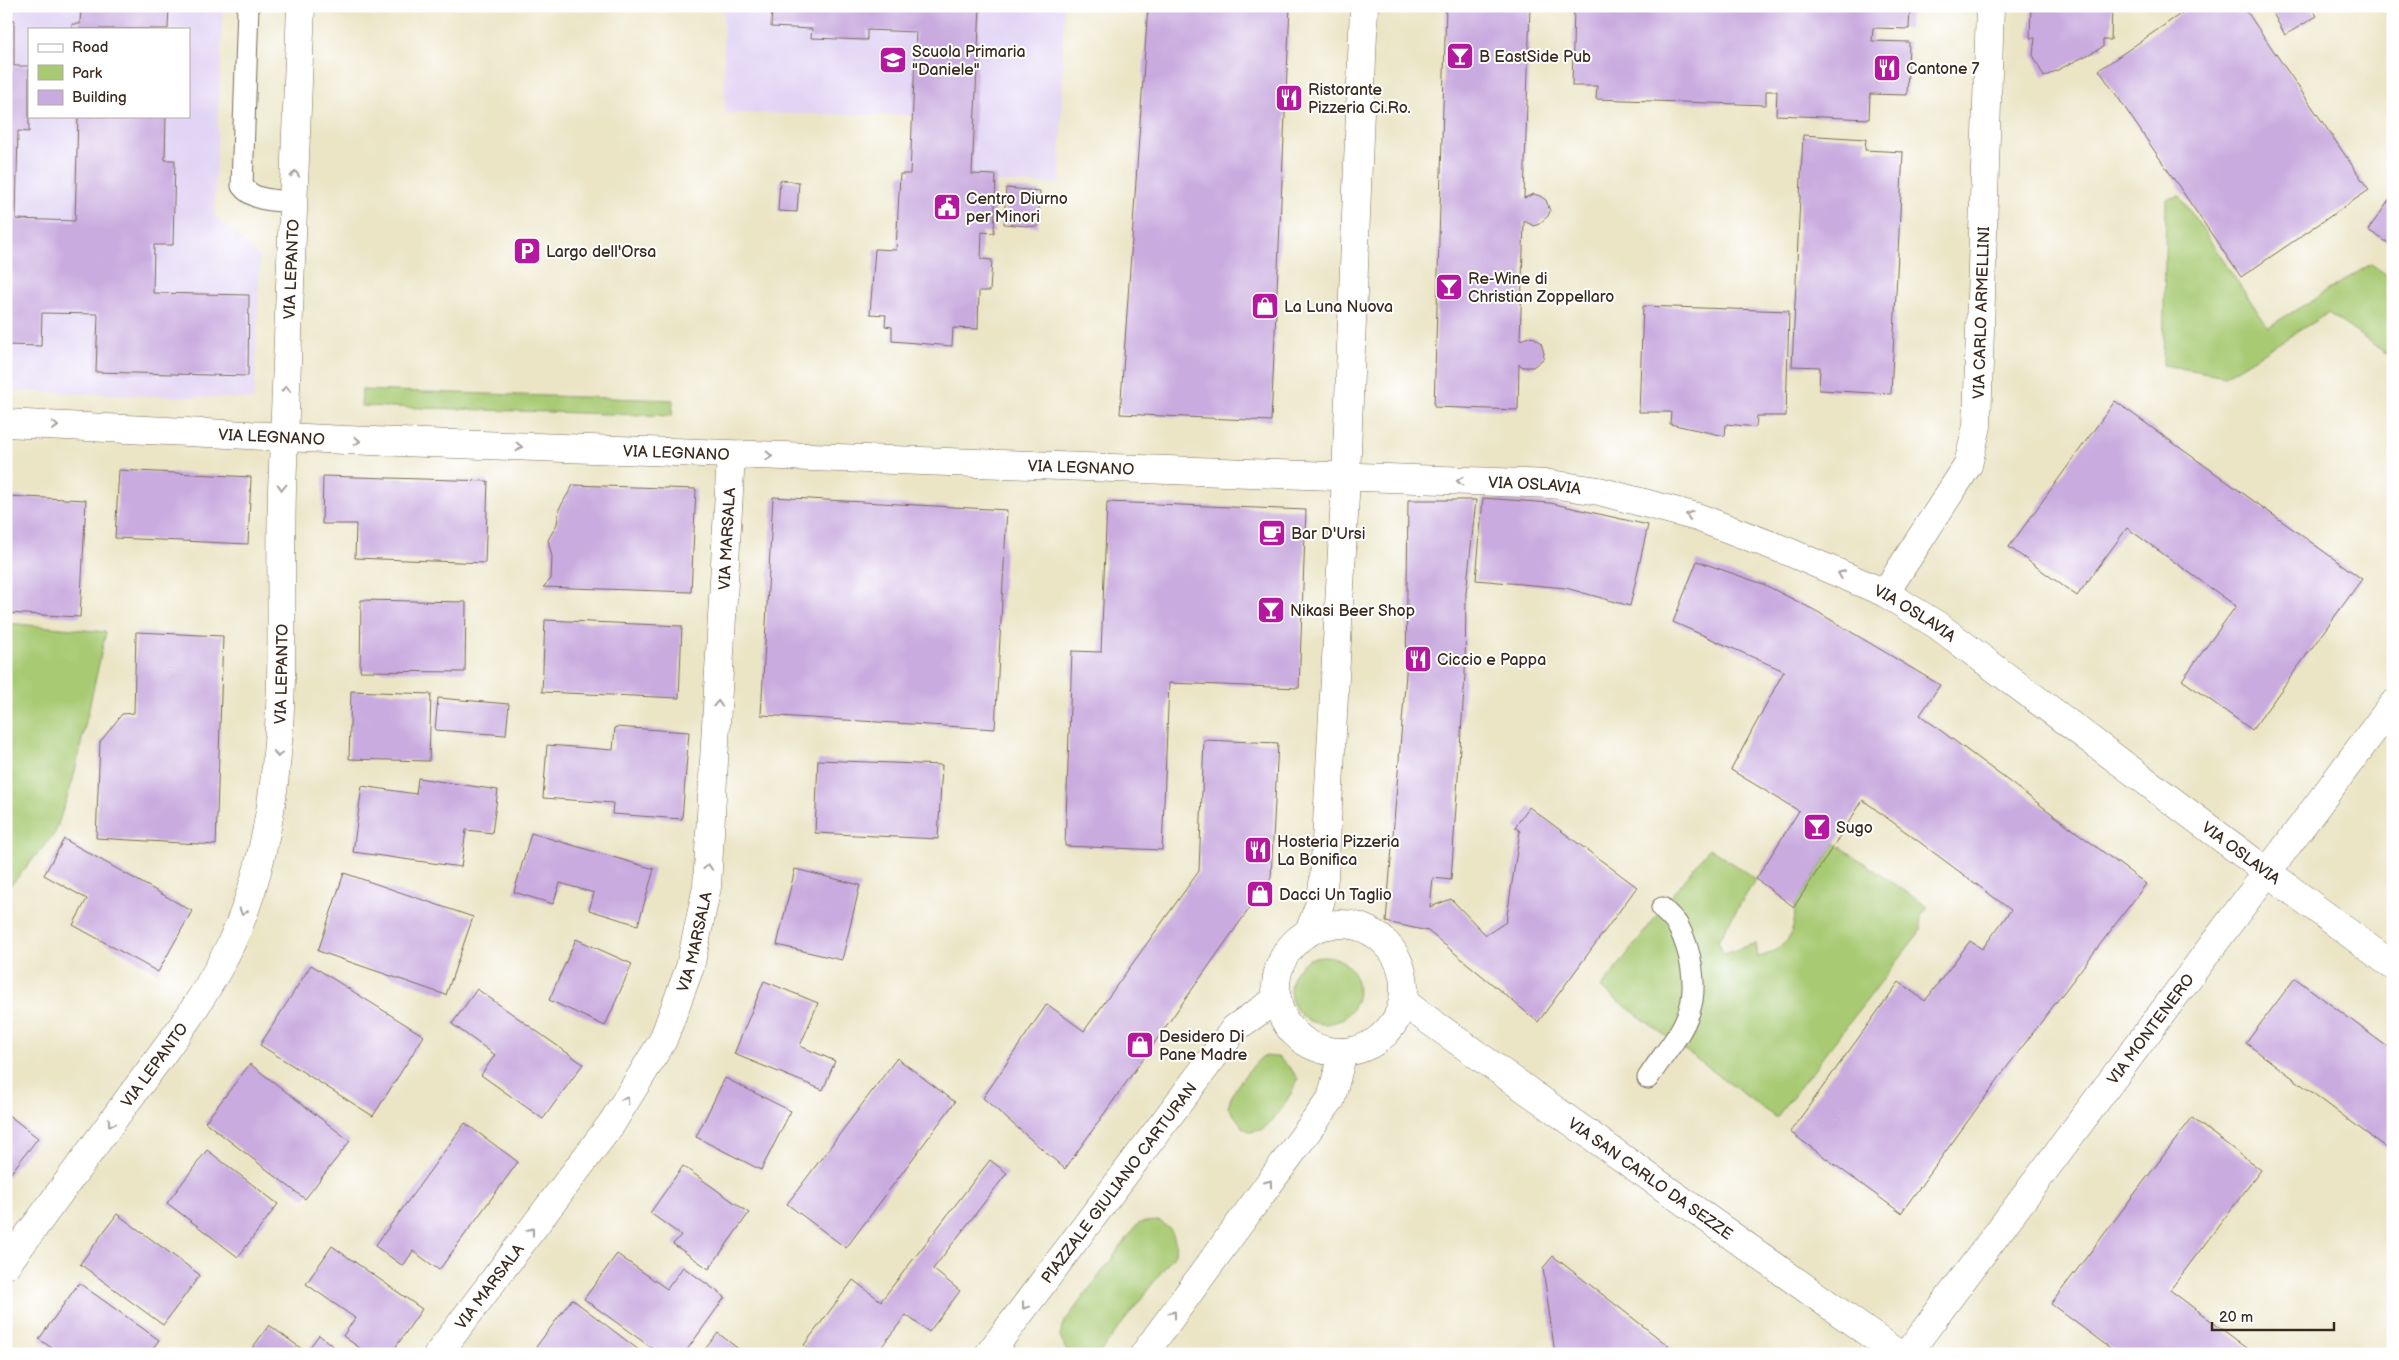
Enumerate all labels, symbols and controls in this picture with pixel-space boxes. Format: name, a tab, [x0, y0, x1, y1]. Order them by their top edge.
legend	[28, 28, 190, 118]
text: Road	[72, 38, 108, 57]
bar icon: B EastSide Pub	[1445, 41, 1475, 71]
place label: Scuola Primaria "Daniele"	[912, 43, 1025, 80]
school or university icon: Scuola Primaria "Daniele"	[878, 45, 908, 75]
place label: B EastSide Pub	[1479, 48, 1591, 67]
restaurant icon: Cantone 7	[1872, 53, 1902, 83]
place label: Cantone 7	[1906, 60, 1979, 79]
text: Park	[72, 64, 103, 83]
place label: Ristorante Pizzeria Ci.Ro.	[1308, 81, 1411, 118]
restaurant icon: Ristorante Pizzeria Ci.Ro.	[1274, 83, 1304, 113]
text: Building	[72, 88, 127, 107]
one-way arrow	[290, 170, 300, 178]
place label: Centro Diurno per Minori	[966, 190, 1068, 227]
public building icon: Centro Diurno per Minori	[932, 192, 962, 222]
street label: VIA LEPANTO	[280, 219, 304, 320]
street label: VIA CARLO ARMELLINI	[1970, 226, 1994, 399]
parking icon: Largo dell'Orsa	[512, 236, 542, 266]
place label: Largo dell'Orsa	[546, 243, 656, 262]
place label: Re-Wine di Christian Zoppellaro	[1468, 270, 1614, 307]
bar icon: Re-Wine di Christian Zoppellaro	[1434, 272, 1464, 302]
shop icon: La Luna Nuova	[1250, 291, 1280, 321]
place label: La Luna Nuova	[1284, 298, 1393, 317]
one-way arrow	[280, 385, 291, 393]
one-way arrow	[51, 420, 59, 431]
street label: VIA LEGNANO	[218, 426, 325, 450]
one-way arrow	[353, 435, 361, 446]
one-way arrow	[516, 441, 524, 452]
street label: VIA LEGNANO	[623, 442, 730, 465]
one-way arrow	[766, 451, 773, 461]
street label: VIA LEGNANO	[1027, 457, 1135, 480]
street label: VIA OSLAVIA	[1488, 474, 1582, 499]
one-way arrow	[1456, 476, 1464, 487]
one-way arrow	[277, 483, 287, 491]
street label: VIA MARSALA	[716, 487, 740, 591]
one-way arrow	[1686, 511, 1694, 521]
cafe icon: Bar D'Ursi	[1257, 518, 1287, 548]
place label: Bar D'Ursi	[1291, 525, 1366, 544]
one-way arrow	[1837, 570, 1846, 580]
street label: VIA OSLAVIA	[1871, 582, 1959, 647]
bar icon: Nikasi Beer Shop	[1256, 595, 1286, 625]
place label: Nikasi Beer Shop	[1290, 602, 1415, 621]
street label: VIA LEPANTO	[271, 624, 293, 725]
restaurant icon: Ciccio e Pappa	[1403, 644, 1433, 674]
place label: Ciccio e Pappa	[1437, 651, 1546, 670]
one-way arrow	[712, 700, 723, 708]
one-way arrow	[273, 750, 284, 758]
bar icon: Sugo	[1802, 812, 1832, 842]
street label: VIA OSLAVIA	[2197, 818, 2284, 889]
place label: Sugo	[1836, 819, 1873, 838]
place label: Hosteria Pizzeria La Bonifica	[1277, 833, 1399, 870]
restaurant icon: Hosteria Pizzeria La Bonifica	[1243, 835, 1273, 865]
one-way arrow	[703, 862, 714, 870]
shop icon: Dacci Un Taglio	[1245, 879, 1275, 909]
place label: Dacci Un Taglio	[1279, 886, 1392, 905]
street label: VIA MARSALA	[674, 890, 717, 995]
one-way arrow	[239, 907, 249, 916]
street label: VIA MONTENERO	[2104, 971, 2199, 1089]
street label: VIA LEPANTO	[118, 1020, 193, 1112]
place label: Desidero Di Pane Madre	[1159, 1028, 1248, 1065]
shop icon: Desidero Di Pane Madre	[1125, 1030, 1155, 1060]
street label: PIAZZALE GIULIANO CARTURAN	[1038, 1079, 1202, 1287]
one-way arrow	[620, 1096, 630, 1105]
street label: VIA SAN CARLO DA SEZZE	[1564, 1114, 1736, 1244]
one-way arrow	[108, 1117, 117, 1127]
one-way arrow	[1263, 1179, 1272, 1189]
one-way arrow	[525, 1227, 534, 1237]
street label: VIA MARSALA	[452, 1240, 529, 1334]
one-way arrow	[1023, 1300, 1031, 1309]
scale bar	[2212, 1300, 2334, 1332]
text: 20 m	[2219, 1308, 2253, 1327]
one-way arrow	[1167, 1311, 1176, 1320]

